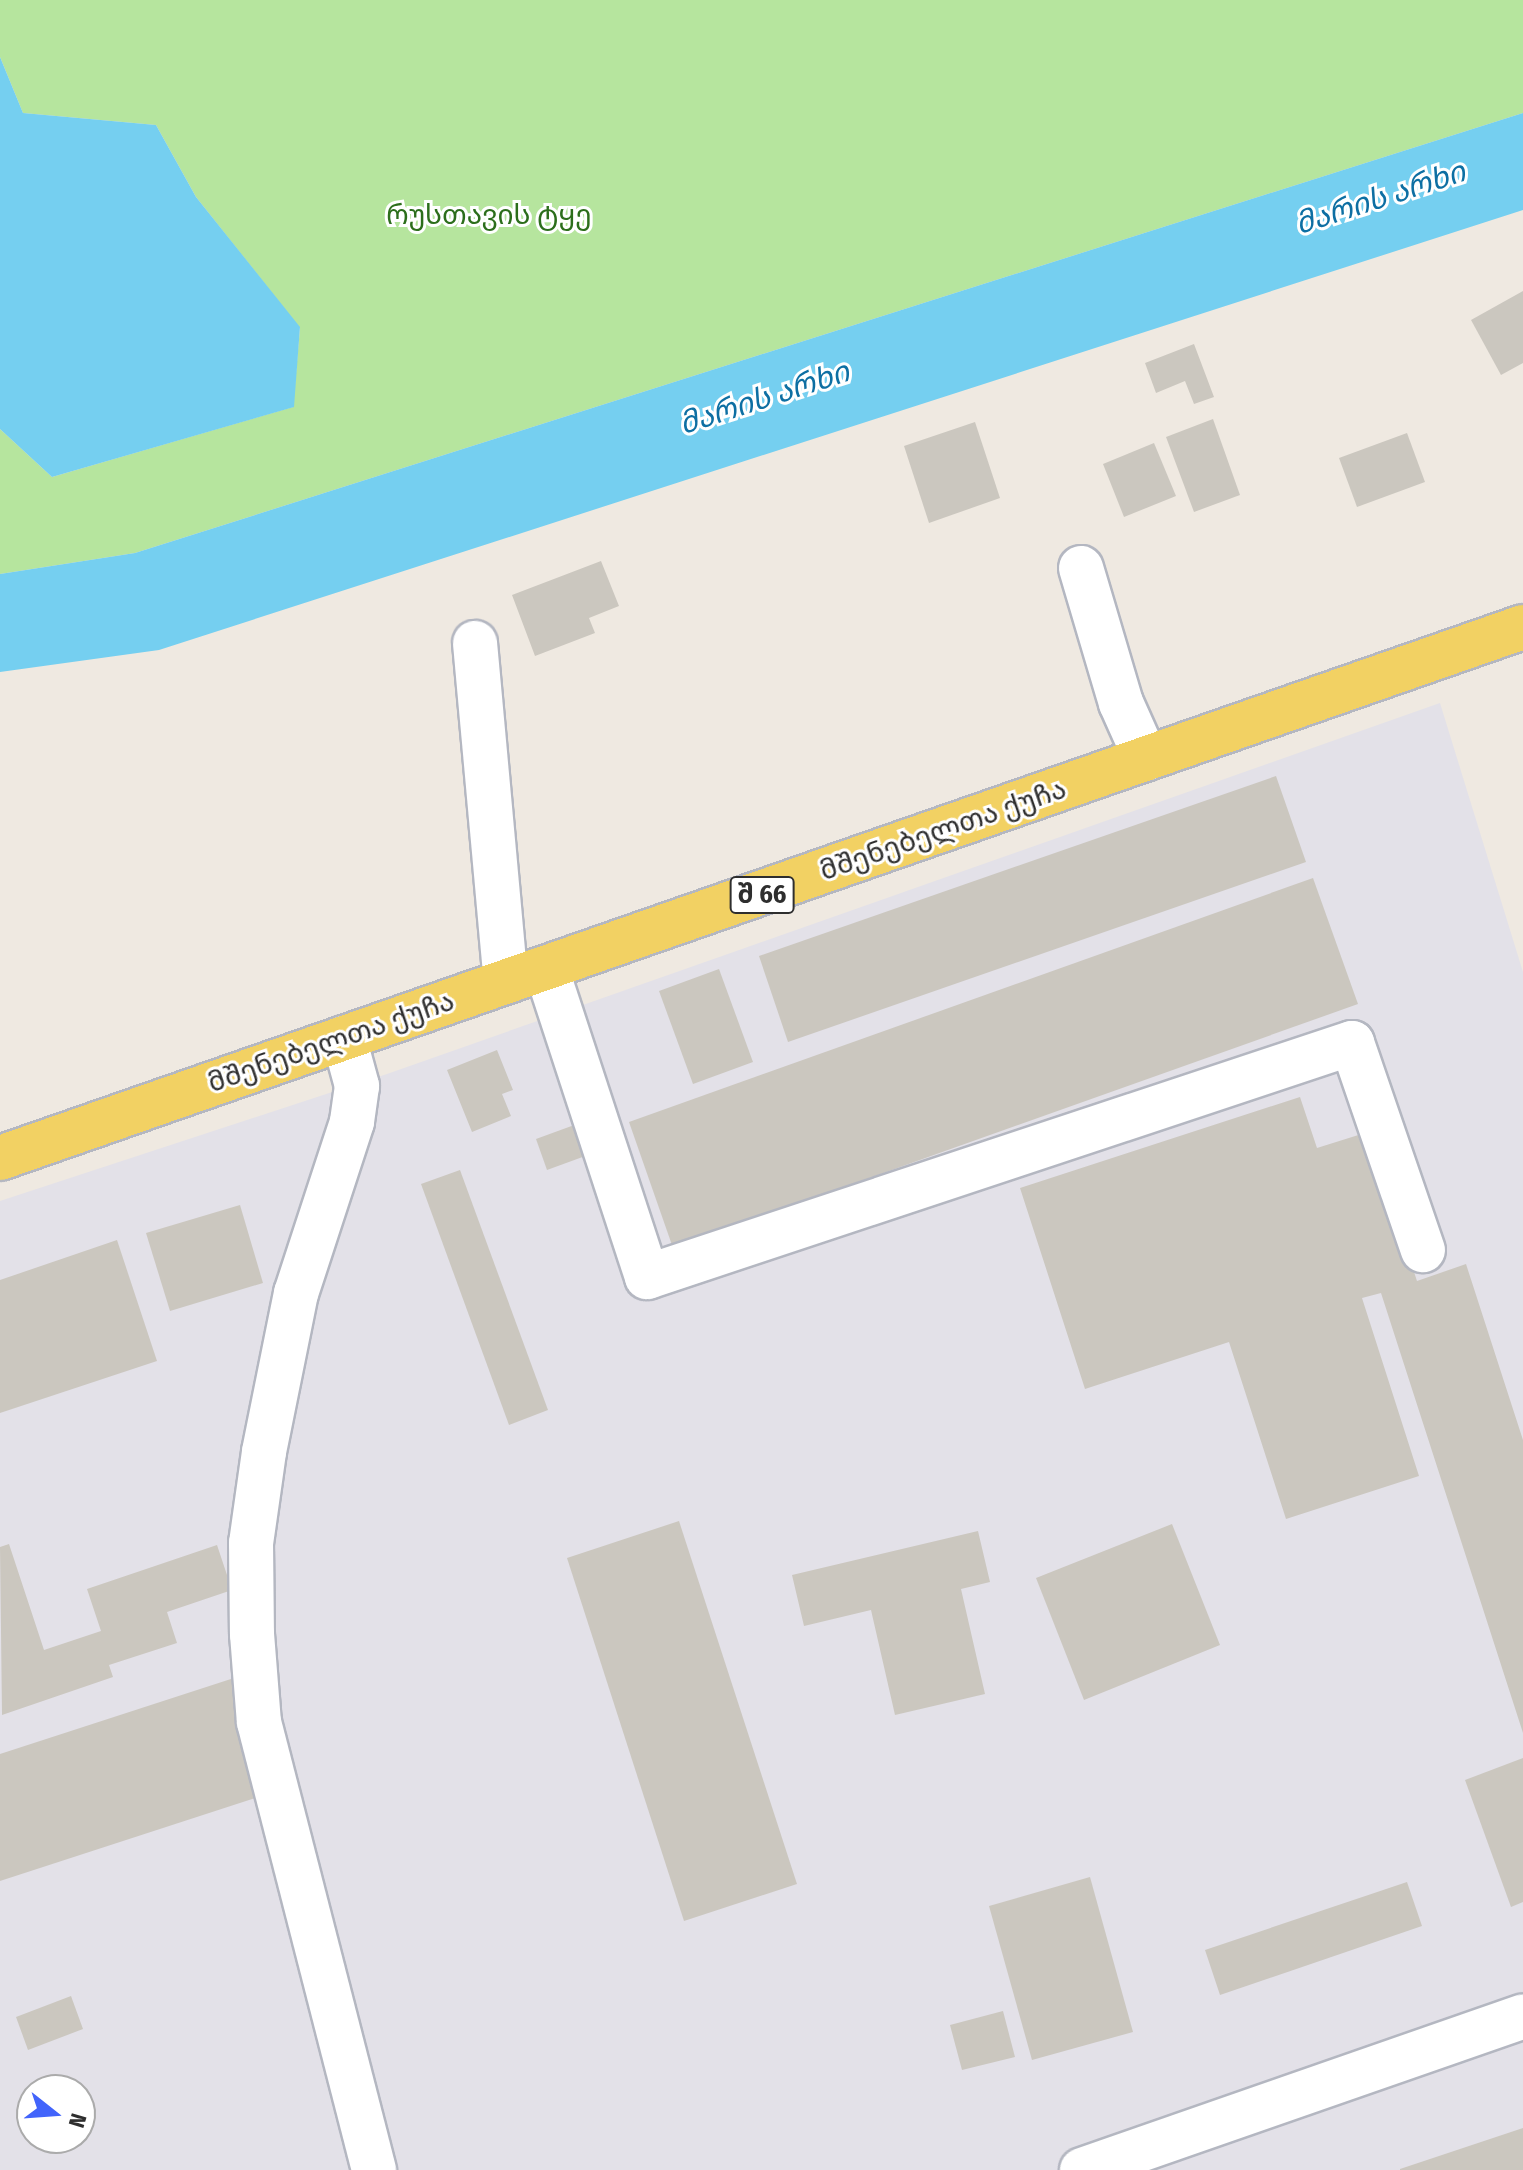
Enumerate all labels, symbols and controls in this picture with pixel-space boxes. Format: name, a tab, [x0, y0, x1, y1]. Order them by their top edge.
water label: მარის არხი	[1290, 154, 1470, 242]
park label: რუსთავის ტყე	[386, 198, 592, 232]
water label: მარის არხი	[674, 354, 854, 442]
street label: მშენებელთა ქუჩა	[815, 772, 1071, 888]
road number: შ 66	[728, 873, 796, 917]
street label: მშენებელთა ქუჩა	[203, 984, 459, 1100]
north arrow	[16, 2074, 96, 2154]
text: N	[63, 2110, 92, 2131]

